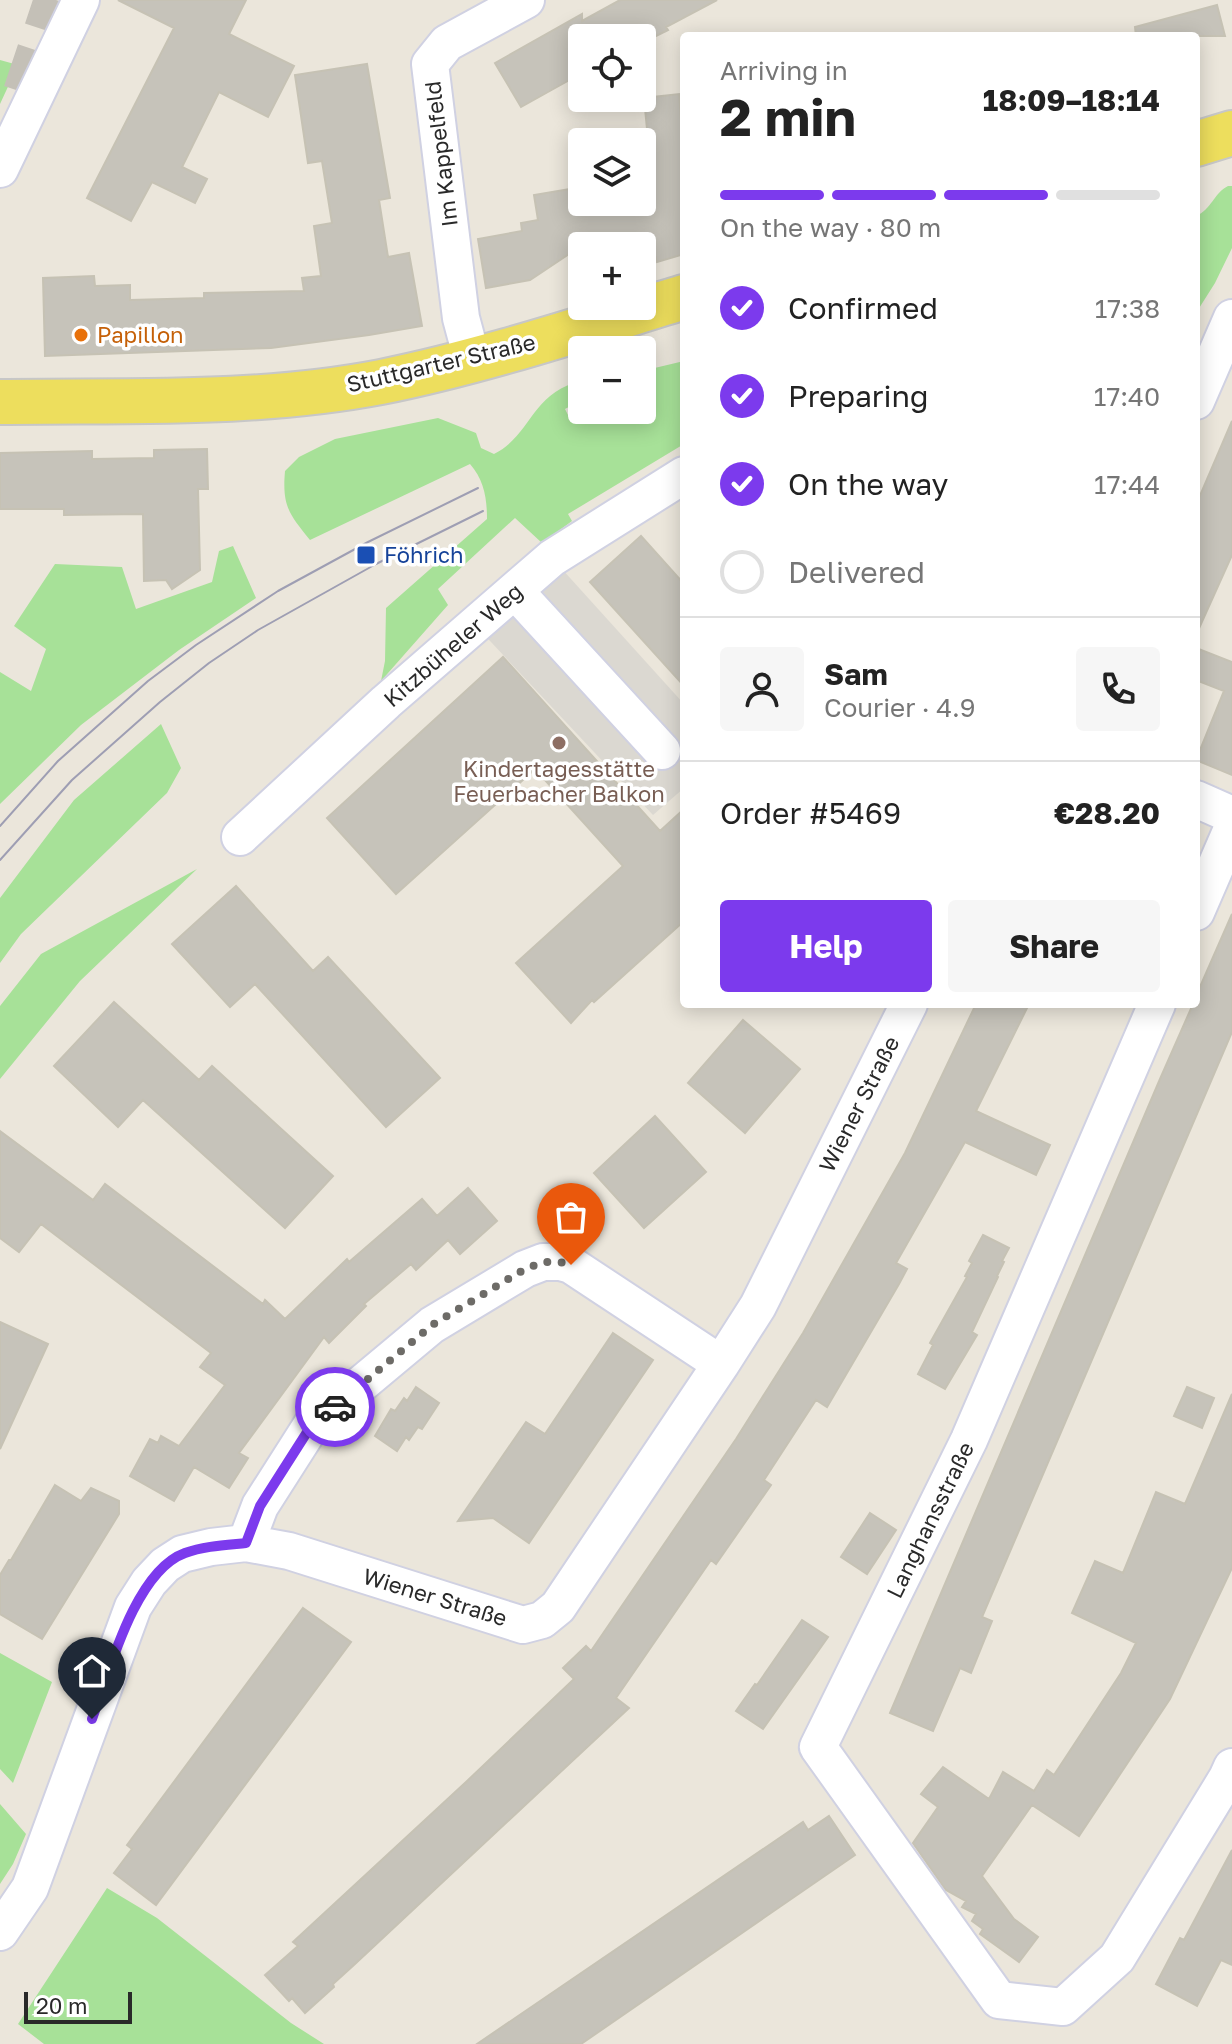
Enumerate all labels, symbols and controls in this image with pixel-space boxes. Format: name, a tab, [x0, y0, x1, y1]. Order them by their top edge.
map controls	[568, 24, 656, 424]
button: locate	[568, 24, 656, 112]
text: Arriving in	[720, 55, 848, 86]
street label: Im Kappelfeld	[418, 80, 463, 228]
text: 18:09–18:14	[983, 82, 1160, 118]
text: 2 min	[720, 85, 856, 147]
button: layers	[568, 128, 656, 216]
text: On the way · 80 m	[720, 212, 941, 243]
button: +	[568, 232, 656, 320]
icon: check	[720, 286, 764, 330]
text: Confirmed	[788, 290, 938, 326]
text: 17:38	[1095, 293, 1160, 324]
place label: Papillon	[97, 321, 184, 348]
marker: Papillon	[72, 326, 90, 344]
street label: Stuttgarter Straße	[344, 328, 538, 397]
button: −	[568, 336, 656, 424]
icon: check	[720, 374, 764, 418]
text: Preparing	[788, 378, 929, 414]
text: 17:40	[1094, 381, 1160, 412]
icon: check	[720, 462, 764, 506]
text: On the way	[788, 466, 948, 502]
text: 17:44	[1094, 469, 1160, 500]
place label: Föhrich	[384, 541, 464, 568]
marker: Föhrich	[355, 544, 377, 566]
text: Delivered	[788, 554, 925, 590]
street label: Kitzbüheler Weg	[378, 577, 528, 712]
button: person	[720, 647, 804, 731]
button: phone	[1076, 647, 1160, 731]
text: Sam	[824, 656, 888, 692]
text: Courier · 4.9	[824, 692, 976, 723]
marker: Kindertagesstätte Feuerbacher Balkon	[550, 734, 568, 752]
place label: Kindertagesstätte Feuerbacher Balkon	[453, 755, 665, 807]
text: Order #5469	[720, 795, 901, 831]
text: €28.20	[1054, 795, 1160, 831]
button: Help	[720, 900, 932, 992]
button: Share	[948, 900, 1160, 992]
street label: Wiener Straße	[813, 1031, 904, 1176]
pin	[537, 1183, 605, 1265]
icon: bag	[549, 1195, 593, 1239]
courier	[295, 1367, 375, 1447]
icon: car	[313, 1385, 357, 1429]
street label: Langhansstraße	[880, 1437, 979, 1602]
street label: Wiener Straße	[360, 1562, 510, 1631]
pin	[58, 1637, 126, 1719]
icon: home	[70, 1649, 114, 1693]
scale bar	[24, 1988, 132, 2024]
text: 20 m	[36, 1992, 87, 2019]

